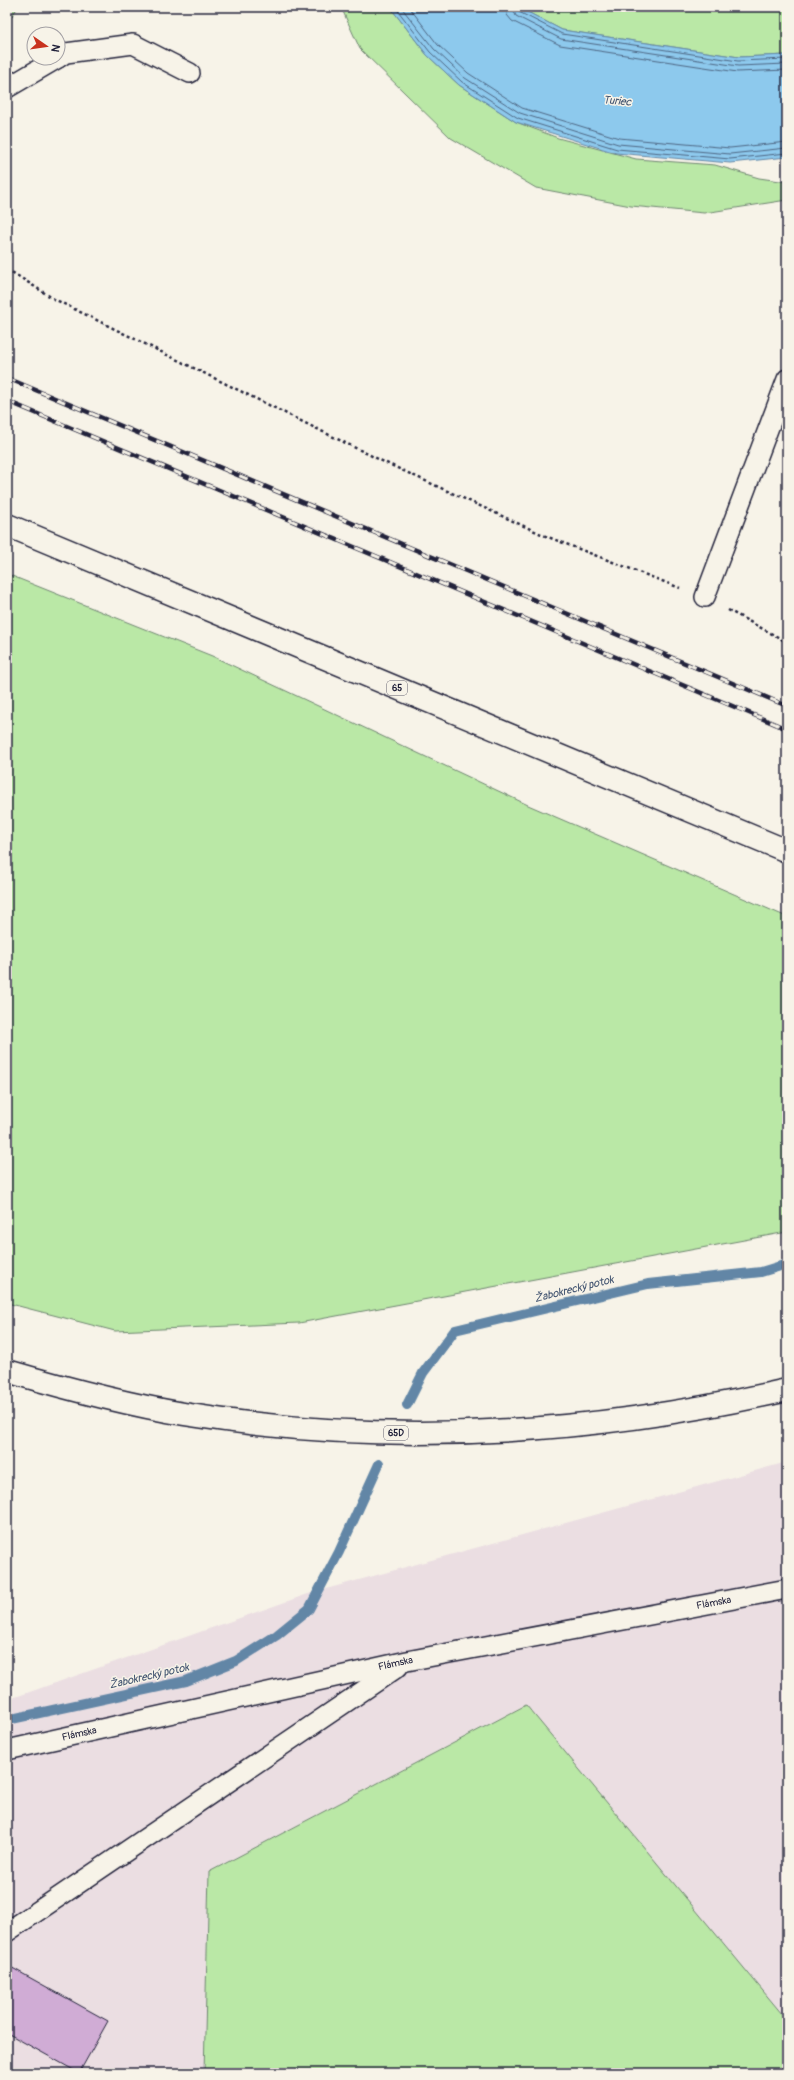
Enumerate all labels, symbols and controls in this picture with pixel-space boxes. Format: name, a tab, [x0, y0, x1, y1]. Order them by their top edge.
north arrow	[26, 26, 66, 66]
text: N	[48, 43, 62, 54]
water label: Turiec	[602, 93, 633, 109]
road number: 65	[387, 681, 407, 695]
water label: Žabokrecký potok	[533, 1272, 616, 1305]
road number: 65D	[384, 1426, 408, 1440]
street label: Flámska	[695, 1594, 732, 1612]
street label: Flámska	[377, 1654, 414, 1673]
water label: Žabokrecký potok	[108, 1659, 191, 1691]
street label: Flámska	[61, 1724, 98, 1744]

